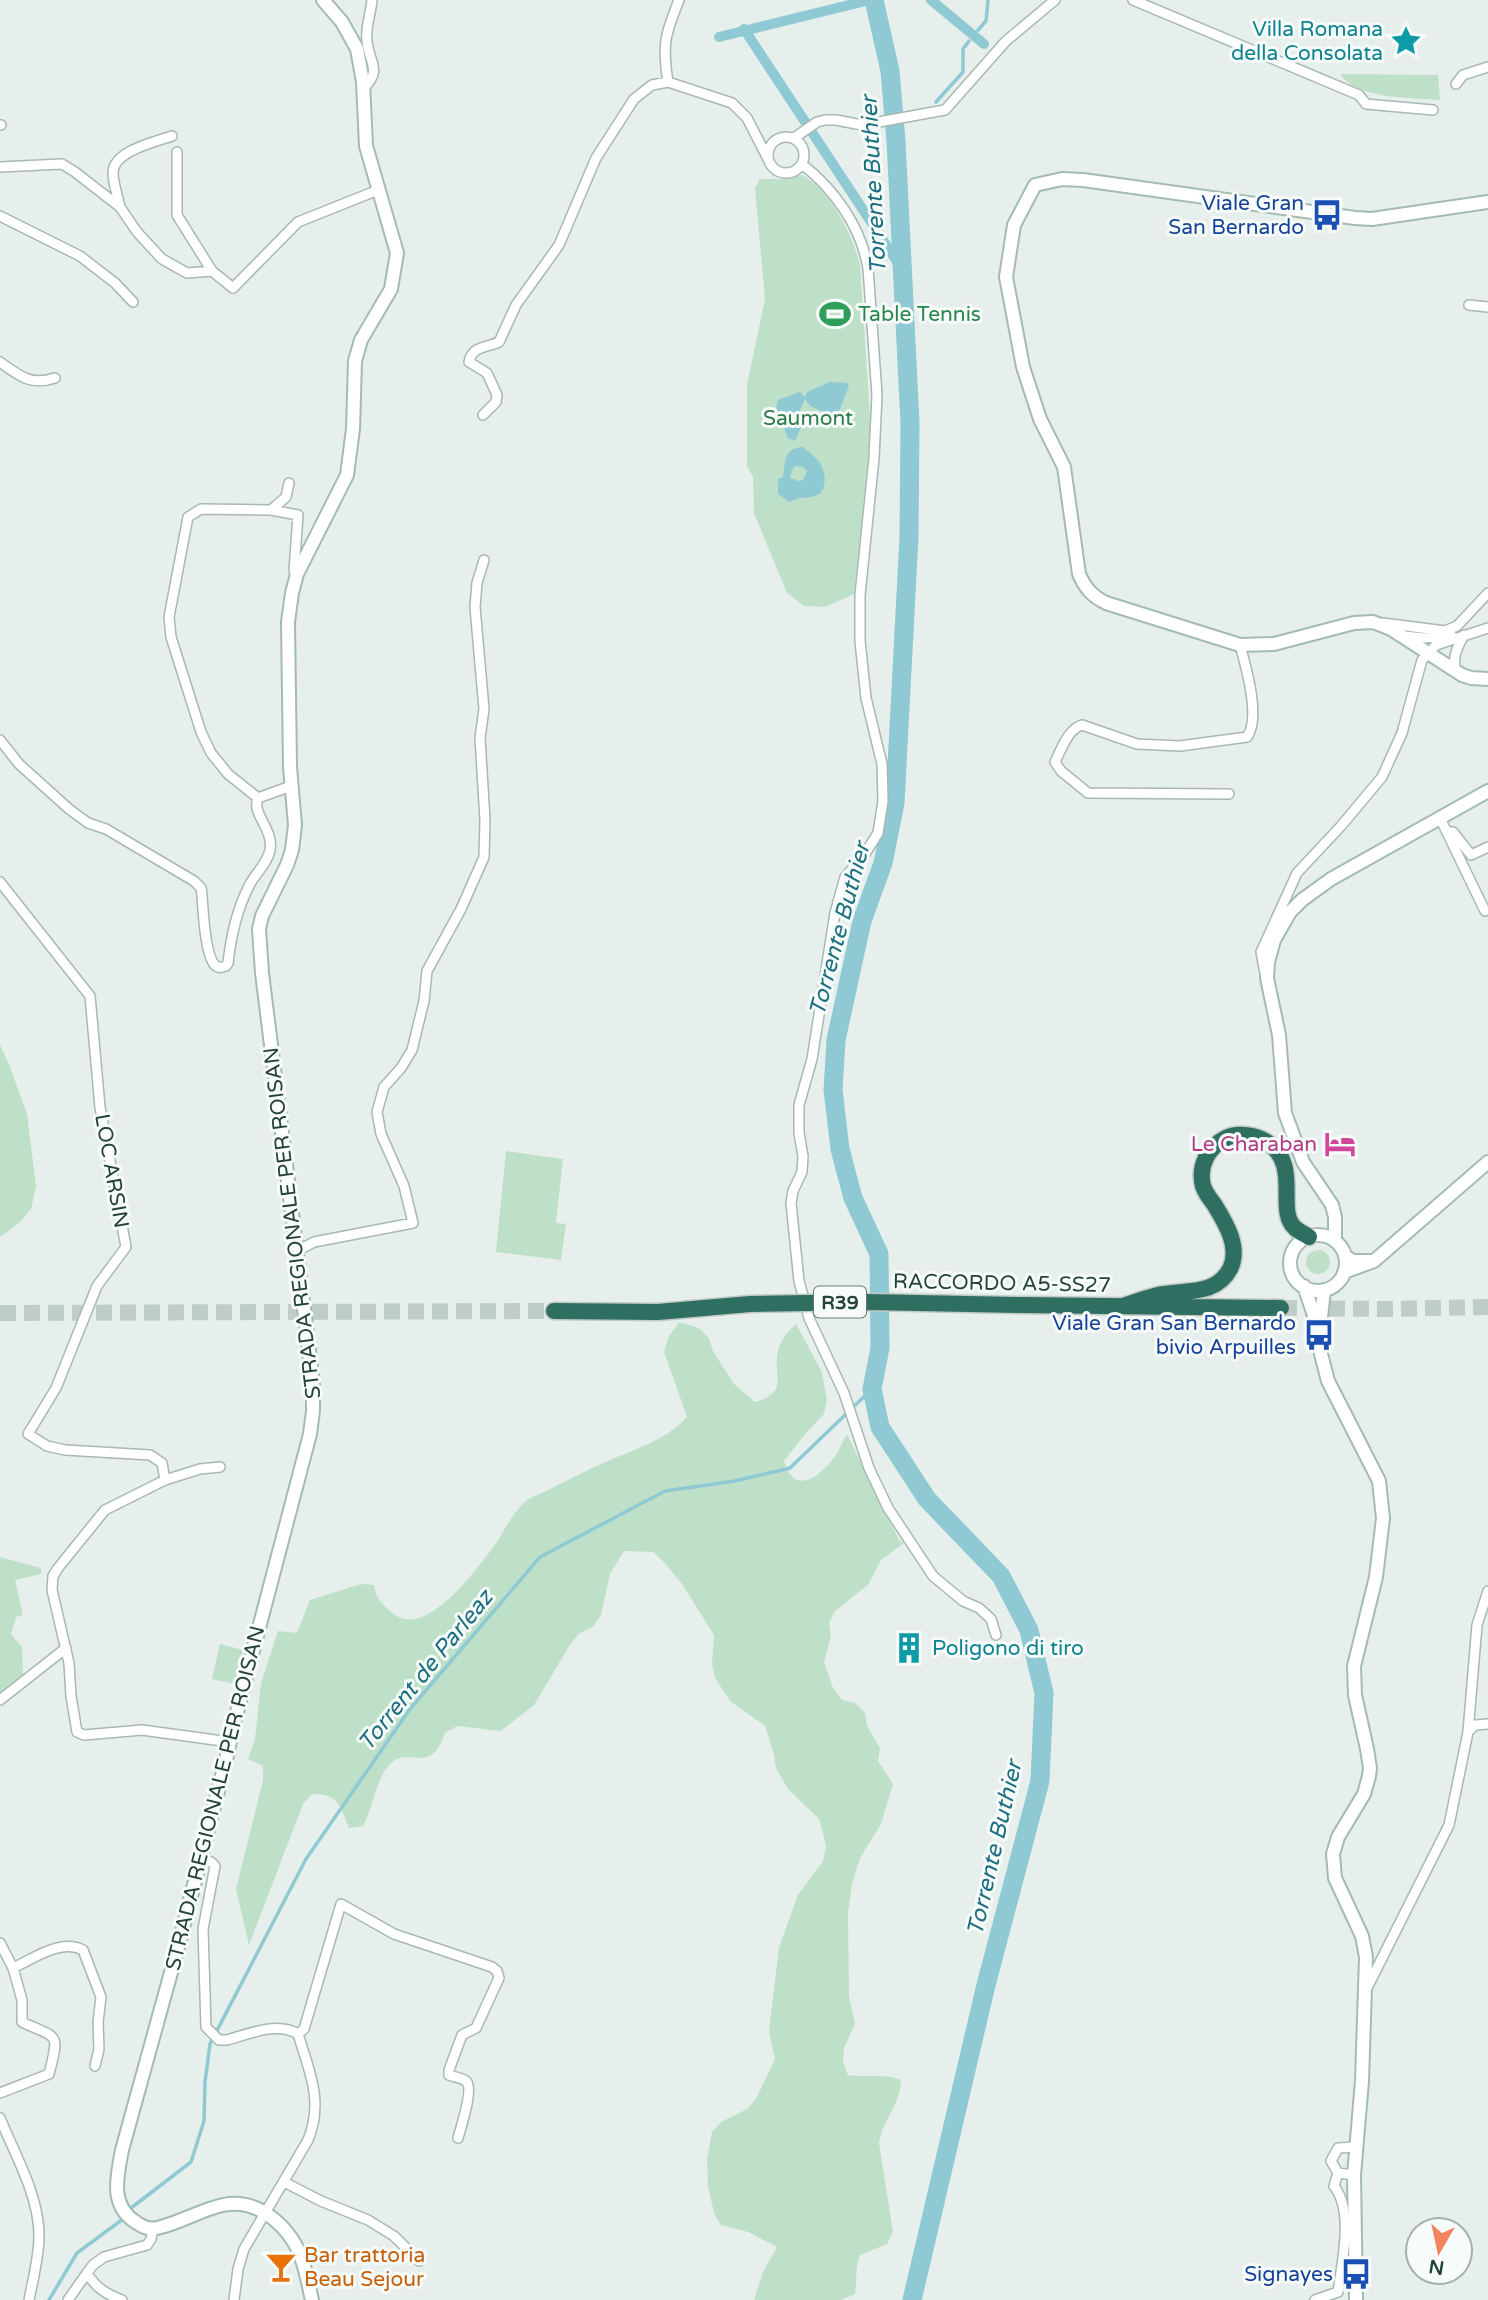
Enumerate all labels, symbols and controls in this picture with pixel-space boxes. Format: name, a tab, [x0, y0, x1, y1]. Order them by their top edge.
place label: Villa Romana della Consolata	[1231, 17, 1383, 66]
place icon: Villa Romana della Consolata	[1389, 24, 1423, 58]
water label: Torrente Buthier	[855, 92, 893, 275]
place label: Viale Gran San Bernardo	[1168, 191, 1304, 240]
bus stop icon: Viale Gran San Bernardo	[1310, 198, 1344, 232]
sports icon: Table Tennis	[818, 297, 852, 331]
place label: Table Tennis	[858, 302, 981, 327]
park label: Saumont	[763, 406, 853, 431]
water label: Torrente Buthier	[803, 836, 877, 1019]
street label: STRADA REGIONALE PER ROISAN	[259, 1046, 326, 1400]
street label: LOC ARSIN	[89, 1112, 134, 1230]
hotel icon: Le Charaban	[1323, 1127, 1357, 1161]
place label: Le Charaban	[1191, 1132, 1317, 1157]
street label: RACCORDO A5-SS27	[893, 1269, 1111, 1298]
road number: R39	[814, 1286, 866, 1318]
place label: Viale Gran San Bernardo bivio Arpuilles	[1052, 1311, 1296, 1360]
bus stop icon: Viale Gran San Bernardo bivio Arpuilles	[1302, 1318, 1336, 1352]
water label: Torrent de Parleaz	[352, 1583, 501, 1757]
street label: STRADA REGIONALE PER ROISAN	[161, 1623, 270, 1973]
building icon: Poligono di tiro	[892, 1631, 926, 1665]
place label: Poligono di tiro	[932, 1636, 1084, 1661]
water label: Torrente Buthier	[961, 1755, 1029, 1938]
north arrow	[1404, 2216, 1474, 2286]
place label: Bar trattoria Beau Sejour	[304, 2243, 425, 2292]
bar icon: Bar trattoria Beau Sejour	[264, 2250, 298, 2284]
text: N	[1427, 2255, 1446, 2279]
bus stop icon: Signayes	[1339, 2257, 1373, 2291]
place label: Signayes	[1244, 2262, 1333, 2287]

